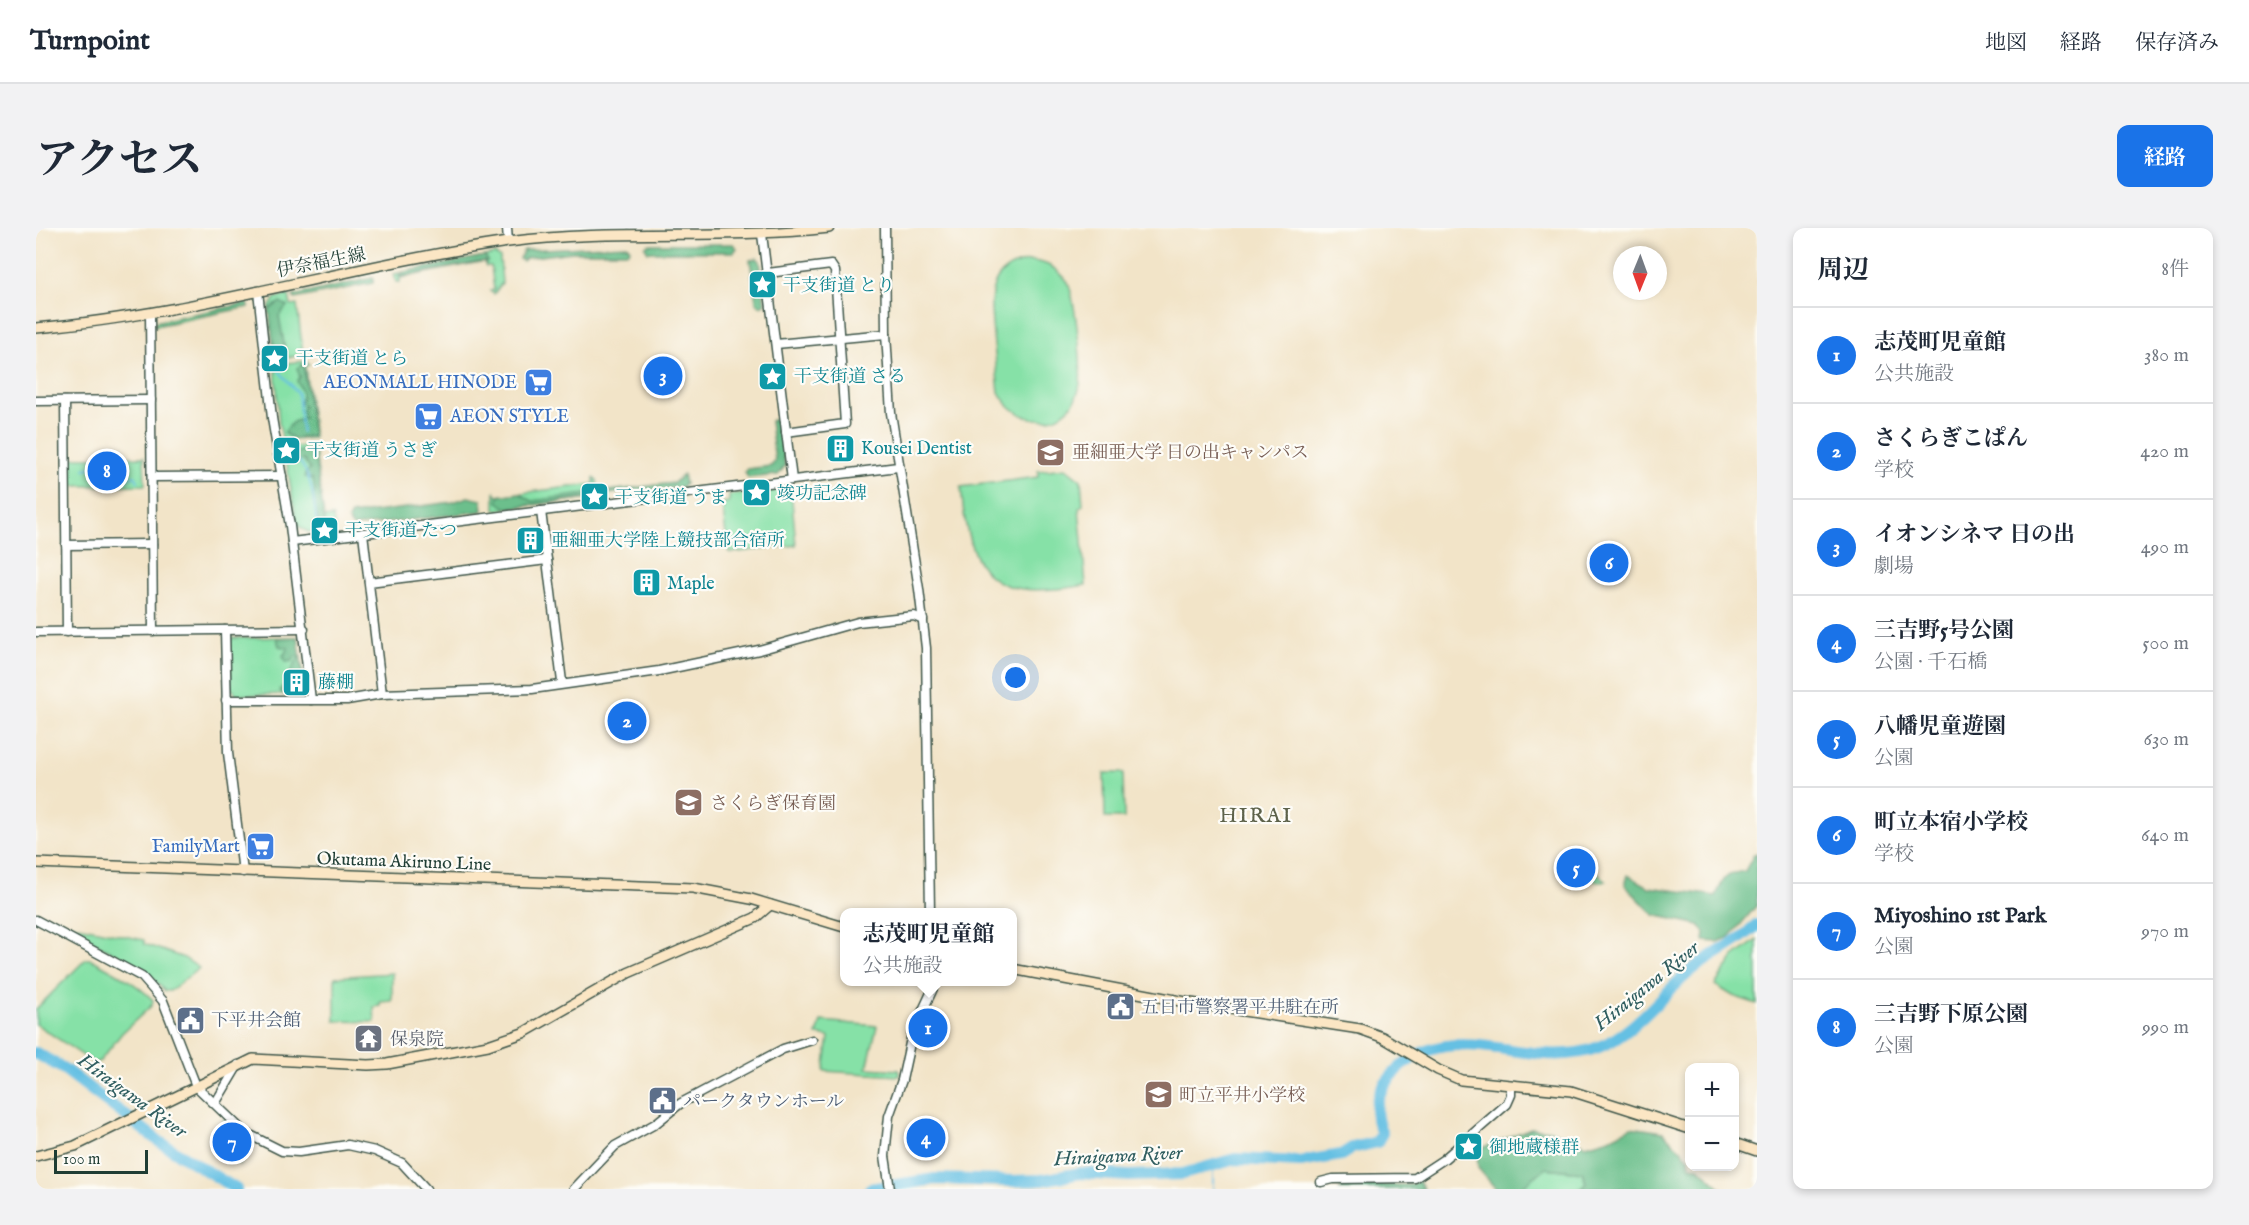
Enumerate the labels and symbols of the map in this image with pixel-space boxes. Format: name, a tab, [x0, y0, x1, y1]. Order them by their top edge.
street label: 伊奈福生線	[275, 244, 368, 283]
north arrow	[1613, 246, 1667, 300]
place icon: 干支街道 とり	[746, 269, 778, 301]
place label: 干支街道 とり	[783, 275, 895, 298]
place icon: 干支街道 とら	[259, 342, 291, 374]
place label: 干支街道 とら	[296, 348, 408, 371]
pin: 3	[644, 354, 682, 398]
place icon: 干支街道 さる	[757, 360, 789, 392]
supermarket icon: AEONMALL HINODE	[522, 366, 554, 398]
place label: 干支街道 さる	[794, 366, 906, 389]
place label: AEONMALL HINODE	[323, 372, 517, 395]
supermarket icon: AEON STYLE	[413, 400, 445, 432]
place label: AEON STYLE	[449, 406, 569, 429]
building icon: Kousei Dentist	[824, 432, 856, 464]
place icon: 干支街道 うさぎ	[270, 434, 302, 466]
school or university icon: 亜細亜大学 日の出キャンパス	[1035, 436, 1067, 468]
place label: Kousei Dentist	[861, 438, 972, 461]
place label: 干支街道 うさぎ	[307, 440, 437, 463]
place label: 亜細亜大学 日の出キャンパス	[1072, 442, 1309, 465]
pin: 8	[88, 448, 126, 494]
place icon: 竣功記念碑	[740, 477, 772, 509]
place icon: 干支街道 うま	[578, 481, 610, 513]
place label: 竣功記念碑	[777, 483, 867, 506]
place label: 干支街道 うま	[615, 487, 727, 510]
place icon: 干支街道 たつ	[308, 514, 340, 546]
place label: 干支街道 たつ	[345, 520, 457, 543]
building icon: 亜細亜大学陸上競技部合宿所	[514, 524, 546, 556]
place label: 亜細亜大学陸上競技部合宿所	[551, 530, 785, 553]
pin: 6	[1590, 540, 1628, 586]
building icon: Maple	[630, 567, 662, 599]
place label: Maple	[667, 573, 715, 596]
your location	[1001, 663, 1030, 692]
building icon: 藤棚	[281, 666, 313, 698]
place label: 藤棚	[318, 672, 354, 695]
pin: 2	[608, 698, 646, 744]
school or university icon: さくらぎ保育園	[673, 787, 705, 819]
place label: さくらぎ保育園	[710, 793, 836, 816]
district label: HIRAI	[1219, 803, 1293, 830]
supermarket icon: FamilyMart	[245, 830, 277, 862]
place label: FamilyMart	[152, 836, 240, 859]
pin: 5	[1556, 846, 1596, 890]
street label: Okutama Akiruno Line	[316, 848, 492, 877]
water label: Hiraigawa River	[1588, 935, 1706, 1038]
public building icon: 五日市警察署平井駐在所	[1104, 991, 1136, 1023]
place label: 五日市警察署平井駐在所	[1141, 997, 1339, 1020]
public building icon: 下平井会館	[174, 1004, 206, 1036]
pin: 1	[908, 1006, 948, 1050]
place label: 下平井会館	[211, 1010, 301, 1033]
temple icon: 保泉院	[353, 1023, 385, 1055]
place label: 保泉院	[390, 1029, 444, 1052]
water label: Hiraigawa River	[71, 1048, 192, 1146]
school or university icon: 町立平井小学校	[1142, 1079, 1174, 1111]
public building icon: パークタウンホール	[646, 1085, 678, 1117]
place label: 町立平井小学校	[1179, 1085, 1305, 1108]
place label: パークタウンホール	[683, 1091, 844, 1114]
pin: 4	[906, 1116, 946, 1160]
pin: 7	[212, 1120, 252, 1164]
place icon: 御地蔵様群	[1452, 1131, 1484, 1163]
place label: 御地蔵様群	[1489, 1137, 1579, 1160]
water label: Hiraigawa River	[1052, 1141, 1184, 1173]
scale bar	[54, 1147, 148, 1174]

